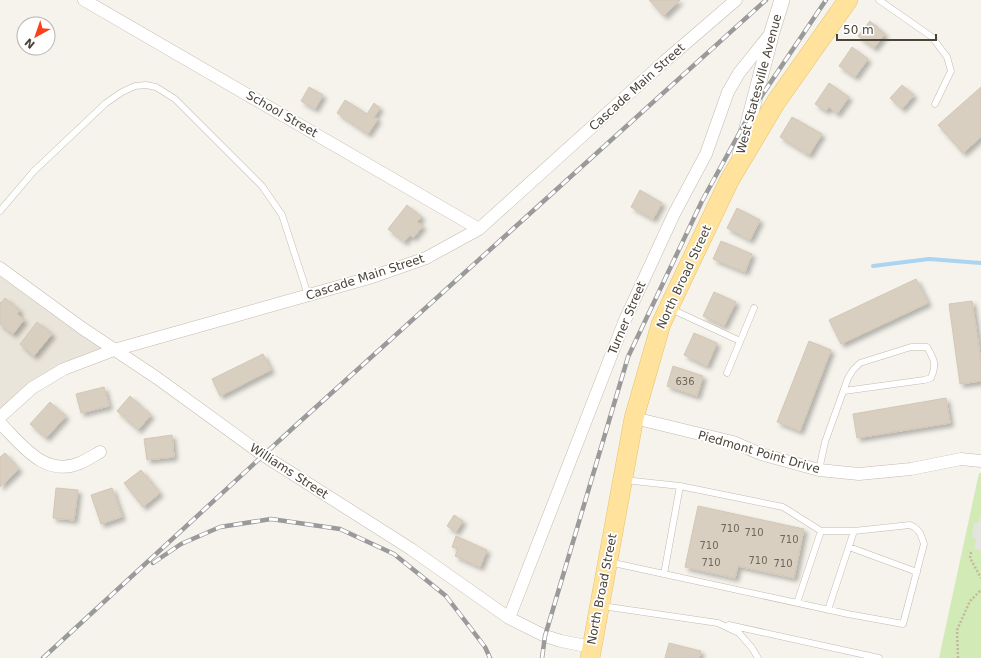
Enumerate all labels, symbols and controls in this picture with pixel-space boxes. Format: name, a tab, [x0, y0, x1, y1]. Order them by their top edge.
street label: West Statesville Avenue	[734, 13, 784, 155]
north arrow	[16, 16, 56, 56]
scale bar	[837, 16, 936, 42]
text: 50 m	[843, 23, 874, 37]
text: N	[22, 35, 38, 51]
street label: Cascade Main Street	[586, 40, 688, 134]
street label: School Street	[244, 88, 320, 140]
street label: North Broad Street	[654, 223, 714, 331]
street label: Cascade Main Street	[304, 251, 426, 303]
street label: Turner Street	[605, 279, 649, 358]
house number: 636	[675, 376, 695, 387]
street label: Piedmont Point Drive	[696, 428, 822, 476]
street label: Williams Street	[247, 440, 331, 502]
house number: 710	[720, 523, 740, 534]
house number: 710	[744, 527, 764, 538]
street label: North Broad Street	[584, 532, 620, 646]
house number: 710	[779, 534, 799, 545]
house number: 710	[699, 540, 719, 551]
house number: 710	[748, 555, 768, 566]
house number: 710	[701, 557, 721, 568]
house number: 710	[773, 558, 793, 569]

